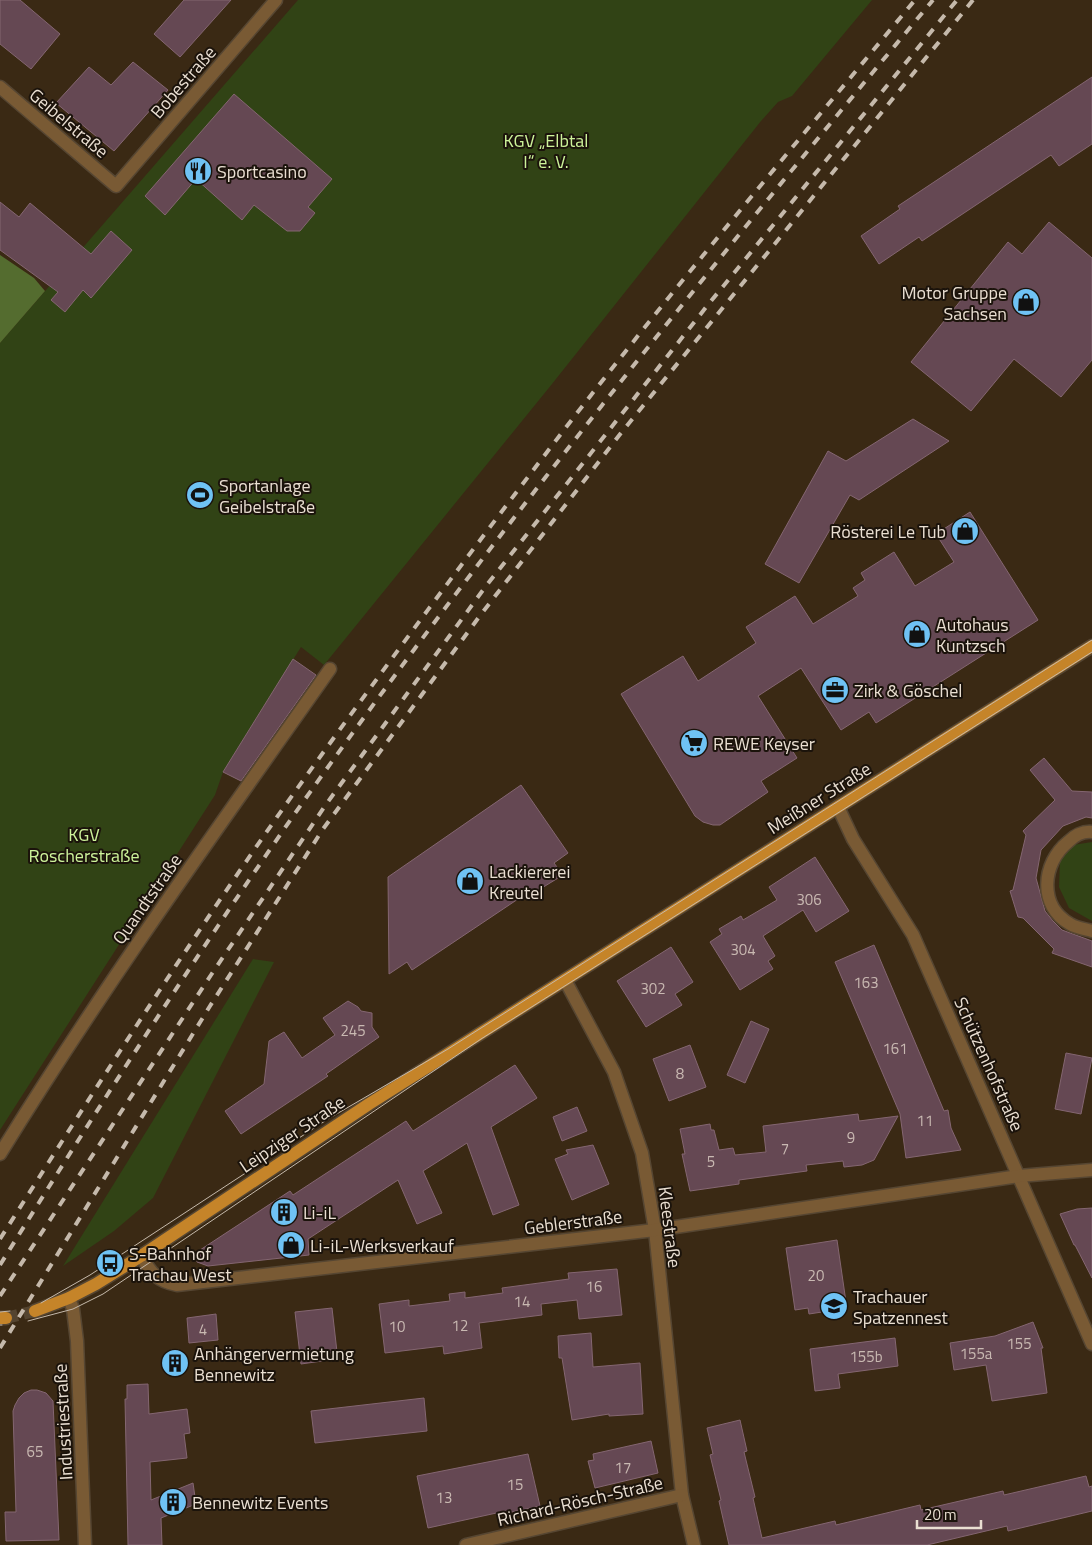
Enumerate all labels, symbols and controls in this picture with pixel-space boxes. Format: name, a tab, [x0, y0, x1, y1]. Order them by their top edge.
street label: Bobestraße	[144, 40, 222, 124]
street label: Geibelstraße	[23, 82, 115, 164]
park label: KGV „Elbtal I“ e. V.	[504, 127, 588, 175]
restaurant icon: Sportcasino	[183, 156, 213, 186]
place label: Sportcasino	[217, 158, 307, 185]
place label: Motor Gruppe Sachsen	[902, 279, 1007, 327]
shop icon: Motor Gruppe Sachsen	[1011, 287, 1041, 317]
place label: Sportanlage Geibelstraße	[219, 472, 315, 520]
sports icon: Sportanlage Geibelstraße	[185, 480, 215, 510]
shop icon: Rösterei Le Tub	[950, 516, 980, 546]
place label: Rösterei Le Tub	[830, 518, 946, 545]
place label: Autohaus Kuntzsch	[936, 611, 1009, 659]
shop icon: Autohaus Kuntzsch	[902, 619, 932, 649]
office icon: Zirk & Göschel	[820, 675, 850, 705]
place label: Zirk & Göschel	[854, 677, 962, 704]
supermarket icon: REWE Keyser	[679, 728, 709, 758]
place label: REWE Keyser	[713, 730, 815, 757]
street label: Meißner Straße	[762, 755, 876, 841]
park label: KGV Roscherstraße	[29, 821, 140, 869]
street label: Quandtstraße	[106, 848, 188, 950]
place label: Lackiererei Kreutel	[489, 858, 570, 906]
shop icon: Lackiererei Kreutel	[455, 866, 485, 896]
house number: 306	[796, 888, 822, 911]
house number: 304	[730, 938, 756, 961]
house number: 163	[853, 971, 879, 994]
house number: 302	[640, 977, 666, 1000]
street label: Schützenhofstraße	[947, 992, 1031, 1136]
house number: 245	[340, 1019, 366, 1042]
house number: 161	[882, 1037, 908, 1060]
house number: 8	[676, 1062, 684, 1085]
street label: Leipziger Straße	[234, 1089, 350, 1179]
house number: 11	[917, 1109, 933, 1132]
house number: 9	[847, 1126, 855, 1149]
house number: 7	[781, 1137, 789, 1160]
house number: 5	[707, 1150, 715, 1173]
street label: Kleestraße	[652, 1185, 688, 1269]
building icon: Li-iL	[269, 1197, 299, 1227]
place label: Li-iL	[303, 1199, 336, 1226]
street label: Geblerstraße	[522, 1203, 624, 1241]
shop icon: Li-iL-Werksverkauf	[276, 1230, 306, 1260]
place label: Li-iL-Werksverkauf	[310, 1232, 454, 1259]
place label: S-Bahnhof Trachau West	[129, 1240, 232, 1288]
bus stop icon: S-Bahnhof Trachau West	[95, 1248, 125, 1278]
house number: 20	[808, 1264, 824, 1287]
house number: 16	[586, 1275, 602, 1298]
place label: Trachauer Spatzennest	[853, 1283, 949, 1331]
house number: 14	[514, 1290, 530, 1313]
school or university icon: Trachauer Spatzennest	[819, 1291, 849, 1321]
house number: 12	[452, 1314, 468, 1337]
house number: 10	[389, 1315, 405, 1338]
house number: 4	[199, 1318, 207, 1341]
house number: 155	[1006, 1332, 1032, 1355]
place label: Anhängervermietung Bennewitz	[194, 1340, 354, 1388]
house number: 155a	[960, 1342, 993, 1365]
house number: 155b	[849, 1345, 883, 1368]
building icon: Anhängervermietung Bennewitz	[160, 1348, 190, 1378]
street label: Industriestraße	[46, 1363, 80, 1481]
house number: 65	[27, 1440, 43, 1463]
house number: 17	[615, 1456, 631, 1479]
street label: Richard-Rösch-Straße	[494, 1469, 666, 1533]
house number: 15	[507, 1473, 523, 1496]
house number: 13	[436, 1486, 452, 1509]
building icon: Bennewitz Events	[158, 1487, 188, 1517]
place label: Bennewitz Events	[192, 1489, 328, 1516]
scale bar	[917, 1498, 981, 1530]
text: 20 m	[924, 1503, 957, 1526]

